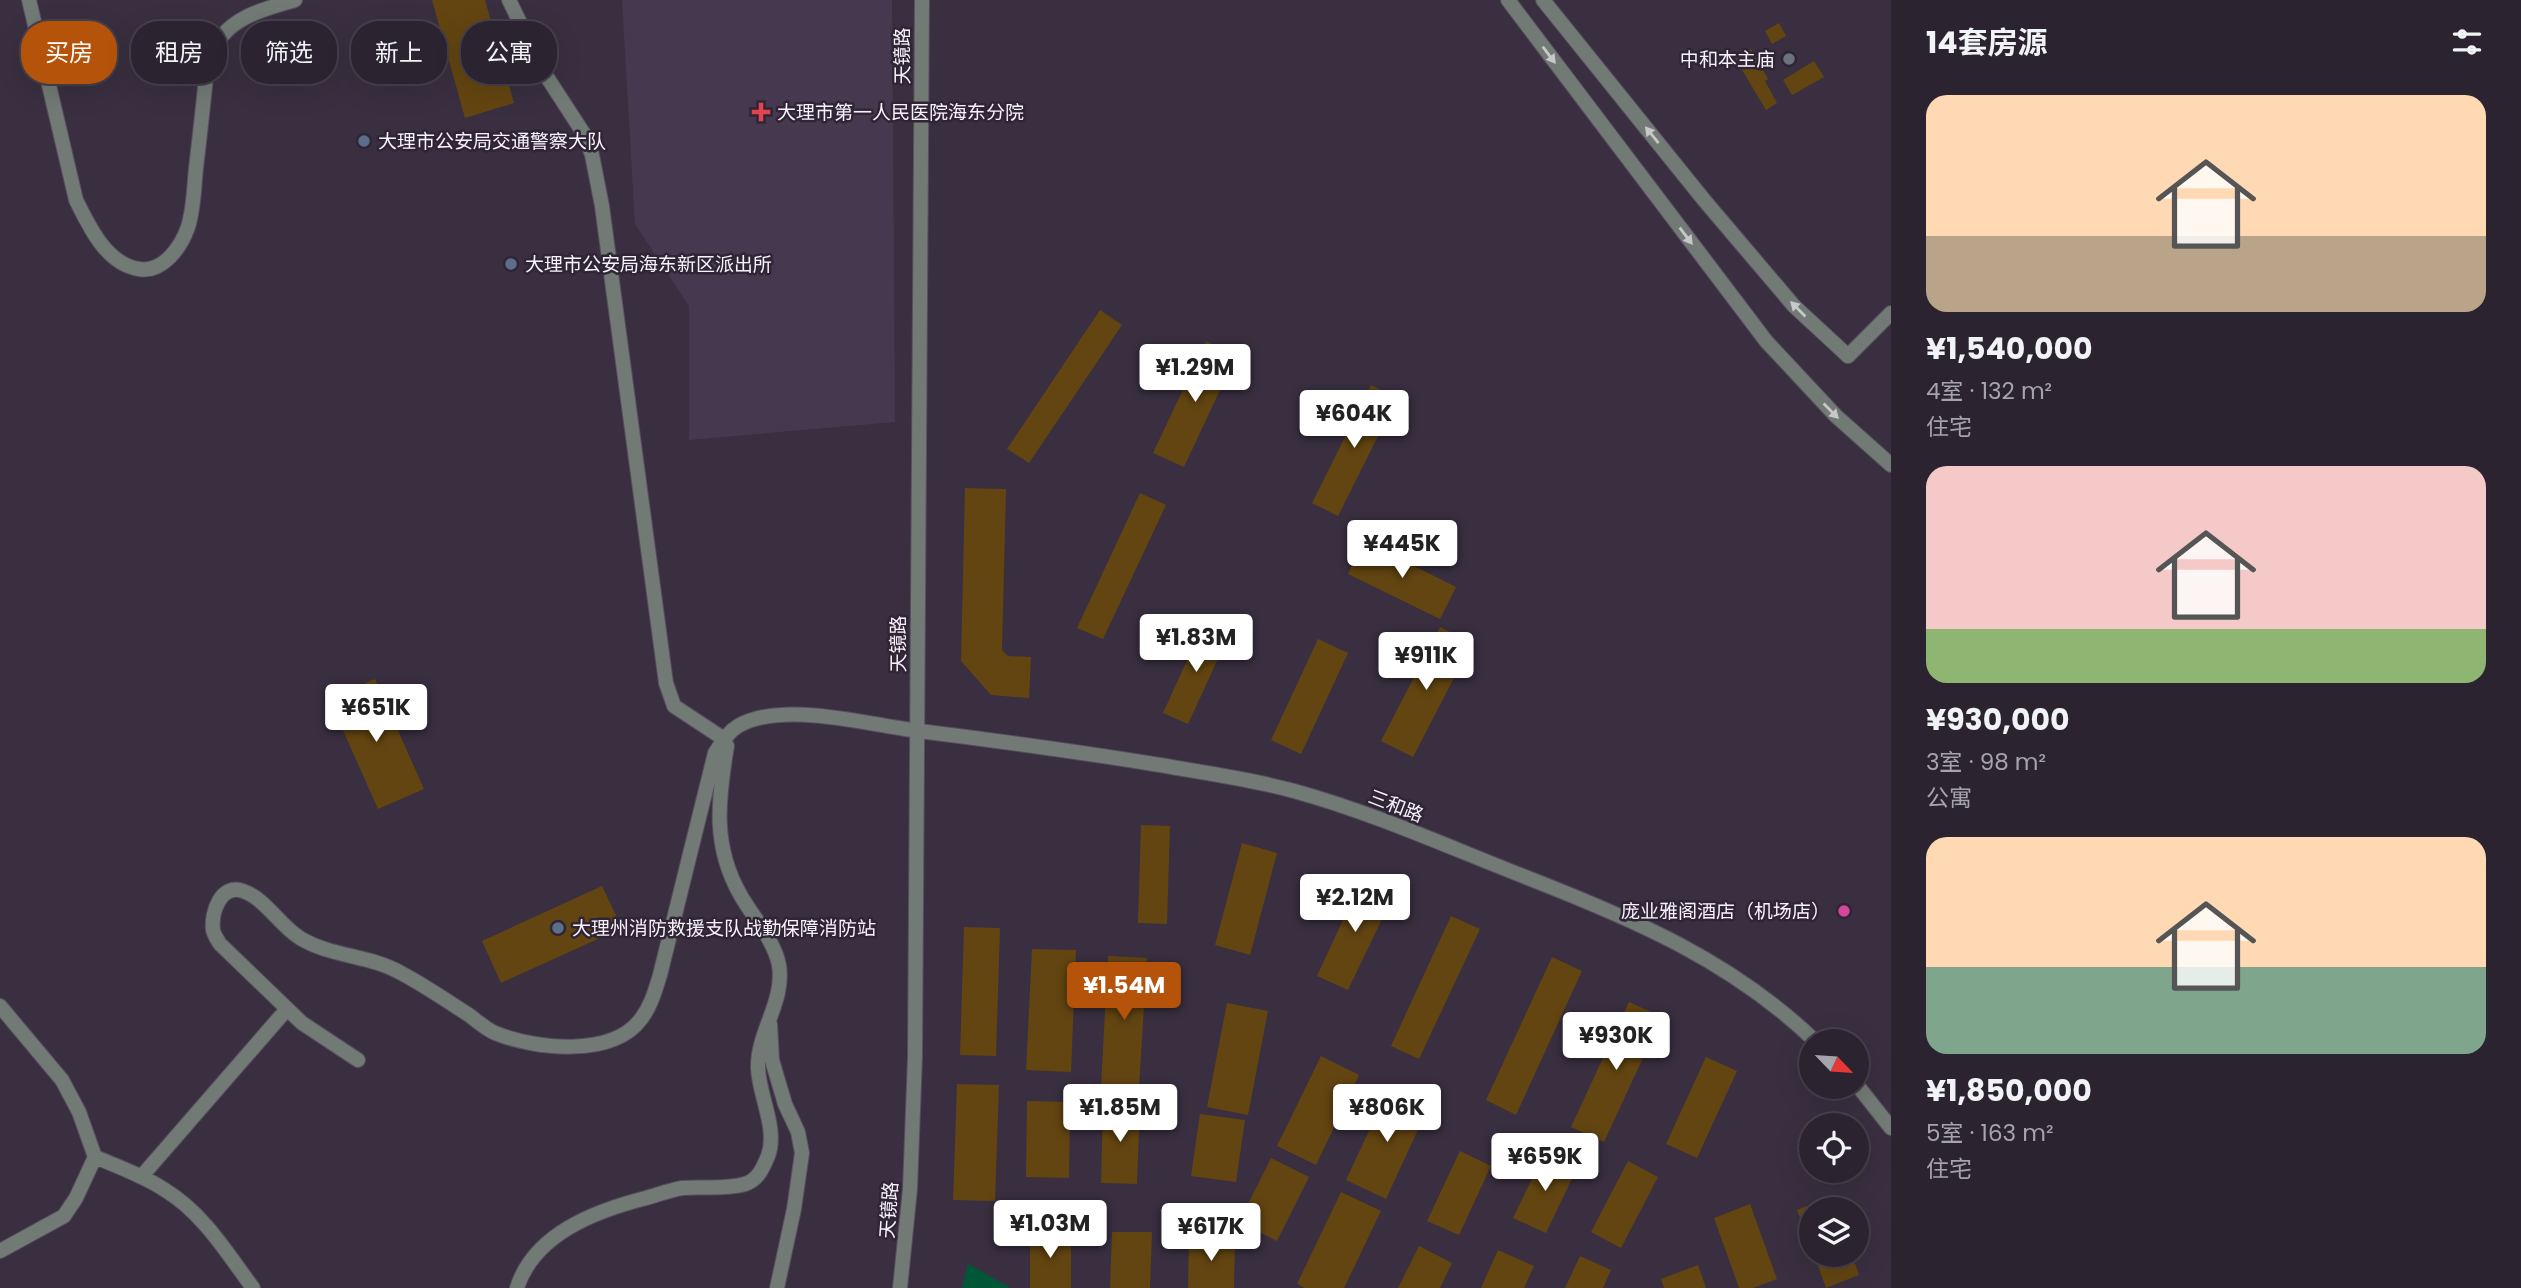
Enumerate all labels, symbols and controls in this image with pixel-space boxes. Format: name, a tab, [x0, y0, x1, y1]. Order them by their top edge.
chip: 买房	[21, 21, 117, 84]
chip: 租房	[131, 21, 227, 84]
chip: 筛选	[241, 21, 337, 84]
chip: 新上	[351, 21, 447, 84]
chip: 公寓	[461, 21, 557, 84]
text: 14套房源	[1926, 21, 2048, 64]
icon: filters	[2448, 23, 2486, 61]
street label: 天镜路	[889, 27, 916, 85]
one-way arrow	[1542, 45, 1557, 63]
place label: 中和本主庙	[1680, 46, 1775, 73]
marker: 中和本主庙	[1781, 51, 1797, 67]
place label: 大理市第一人民医院海东分院	[777, 99, 1024, 126]
marker: 大理市第一人民医院海东分院	[751, 102, 771, 122]
one-way arrow	[1644, 127, 1659, 145]
place label: 大理市公安局交通警察大队	[378, 128, 606, 155]
marker: 大理市公安局交通警察大队	[356, 133, 372, 149]
icon: home	[2143, 141, 2269, 267]
one-way arrow	[1679, 227, 1693, 245]
place label: 大理市公安局海东新区派出所	[525, 251, 772, 278]
marker: 大理市公安局海东新区派出所	[503, 256, 519, 272]
one-way arrow	[1790, 302, 1807, 318]
text: ¥1,540,000	[1926, 327, 2093, 370]
pin: ¥1.29M	[1138, 344, 1252, 404]
text: ¥1.29M	[1156, 351, 1234, 383]
text: 4室 · 132 m²	[1926, 375, 2052, 407]
pin: ¥604K	[1305, 391, 1403, 450]
text: ¥604K	[1316, 397, 1392, 429]
one-way arrow	[1822, 403, 1839, 419]
text: 住宅	[1926, 411, 1972, 443]
icon: home	[2143, 512, 2269, 638]
pin: ¥445K	[1353, 520, 1451, 580]
text: ¥445K	[1363, 527, 1441, 559]
pin: ¥1.83M	[1139, 614, 1253, 674]
street label: 天镜路	[885, 615, 912, 673]
text: ¥1.83M	[1156, 621, 1236, 653]
pin: ¥911K	[1377, 632, 1475, 692]
text: ¥911K	[1395, 639, 1457, 671]
pin: ¥651K	[327, 684, 425, 744]
text: ¥651K	[341, 691, 411, 723]
text: ¥930,000	[1926, 698, 2070, 741]
text: 3室 · 98 m²	[1926, 746, 2046, 778]
text: 公寓	[1926, 782, 1972, 814]
street label: 三和路	[1365, 783, 1427, 829]
pin: ¥2.12M	[1298, 874, 1412, 934]
text: ¥2.12M	[1316, 881, 1394, 913]
icon: home	[2143, 883, 2269, 1009]
place label: 庞业雅阁酒店（机场店）	[1621, 898, 1830, 925]
marker: 庞业雅阁酒店（机场店）	[1836, 903, 1852, 919]
place label: 大理州消防救援支队战勤保障消防站	[572, 915, 876, 942]
marker: 大理州消防救援支队战勤保障消防站	[550, 920, 566, 936]
pin: ¥1.54M	[1067, 962, 1181, 1022]
text: ¥1.54M	[1083, 969, 1165, 1001]
pin: ¥930K	[1567, 1012, 1665, 1072]
text: ¥930K	[1579, 1019, 1653, 1051]
north arrow	[1799, 1029, 1869, 1099]
map controls	[1799, 1029, 1869, 1267]
text: ¥1,850,000	[1926, 1069, 2092, 1112]
pin: ¥1.85M	[1063, 1084, 1177, 1144]
pin: ¥806K	[1338, 1084, 1436, 1144]
text: ¥1.85M	[1079, 1091, 1161, 1123]
text: ¥806K	[1349, 1091, 1425, 1123]
button: locate	[1799, 1113, 1869, 1183]
text: 5室 · 163 m²	[1926, 1117, 2054, 1149]
pin: ¥659K	[1496, 1134, 1594, 1193]
text: ¥659K	[1507, 1140, 1583, 1172]
text: 住宅	[1926, 1153, 1972, 1185]
street label: 天镜路	[874, 1181, 904, 1239]
button: layers	[1799, 1197, 1869, 1267]
pin: ¥1.03M	[993, 1200, 1107, 1260]
pin: ¥617K	[1162, 1204, 1260, 1263]
text: ¥1.03M	[1010, 1207, 1090, 1239]
text: ¥617K	[1177, 1210, 1245, 1242]

